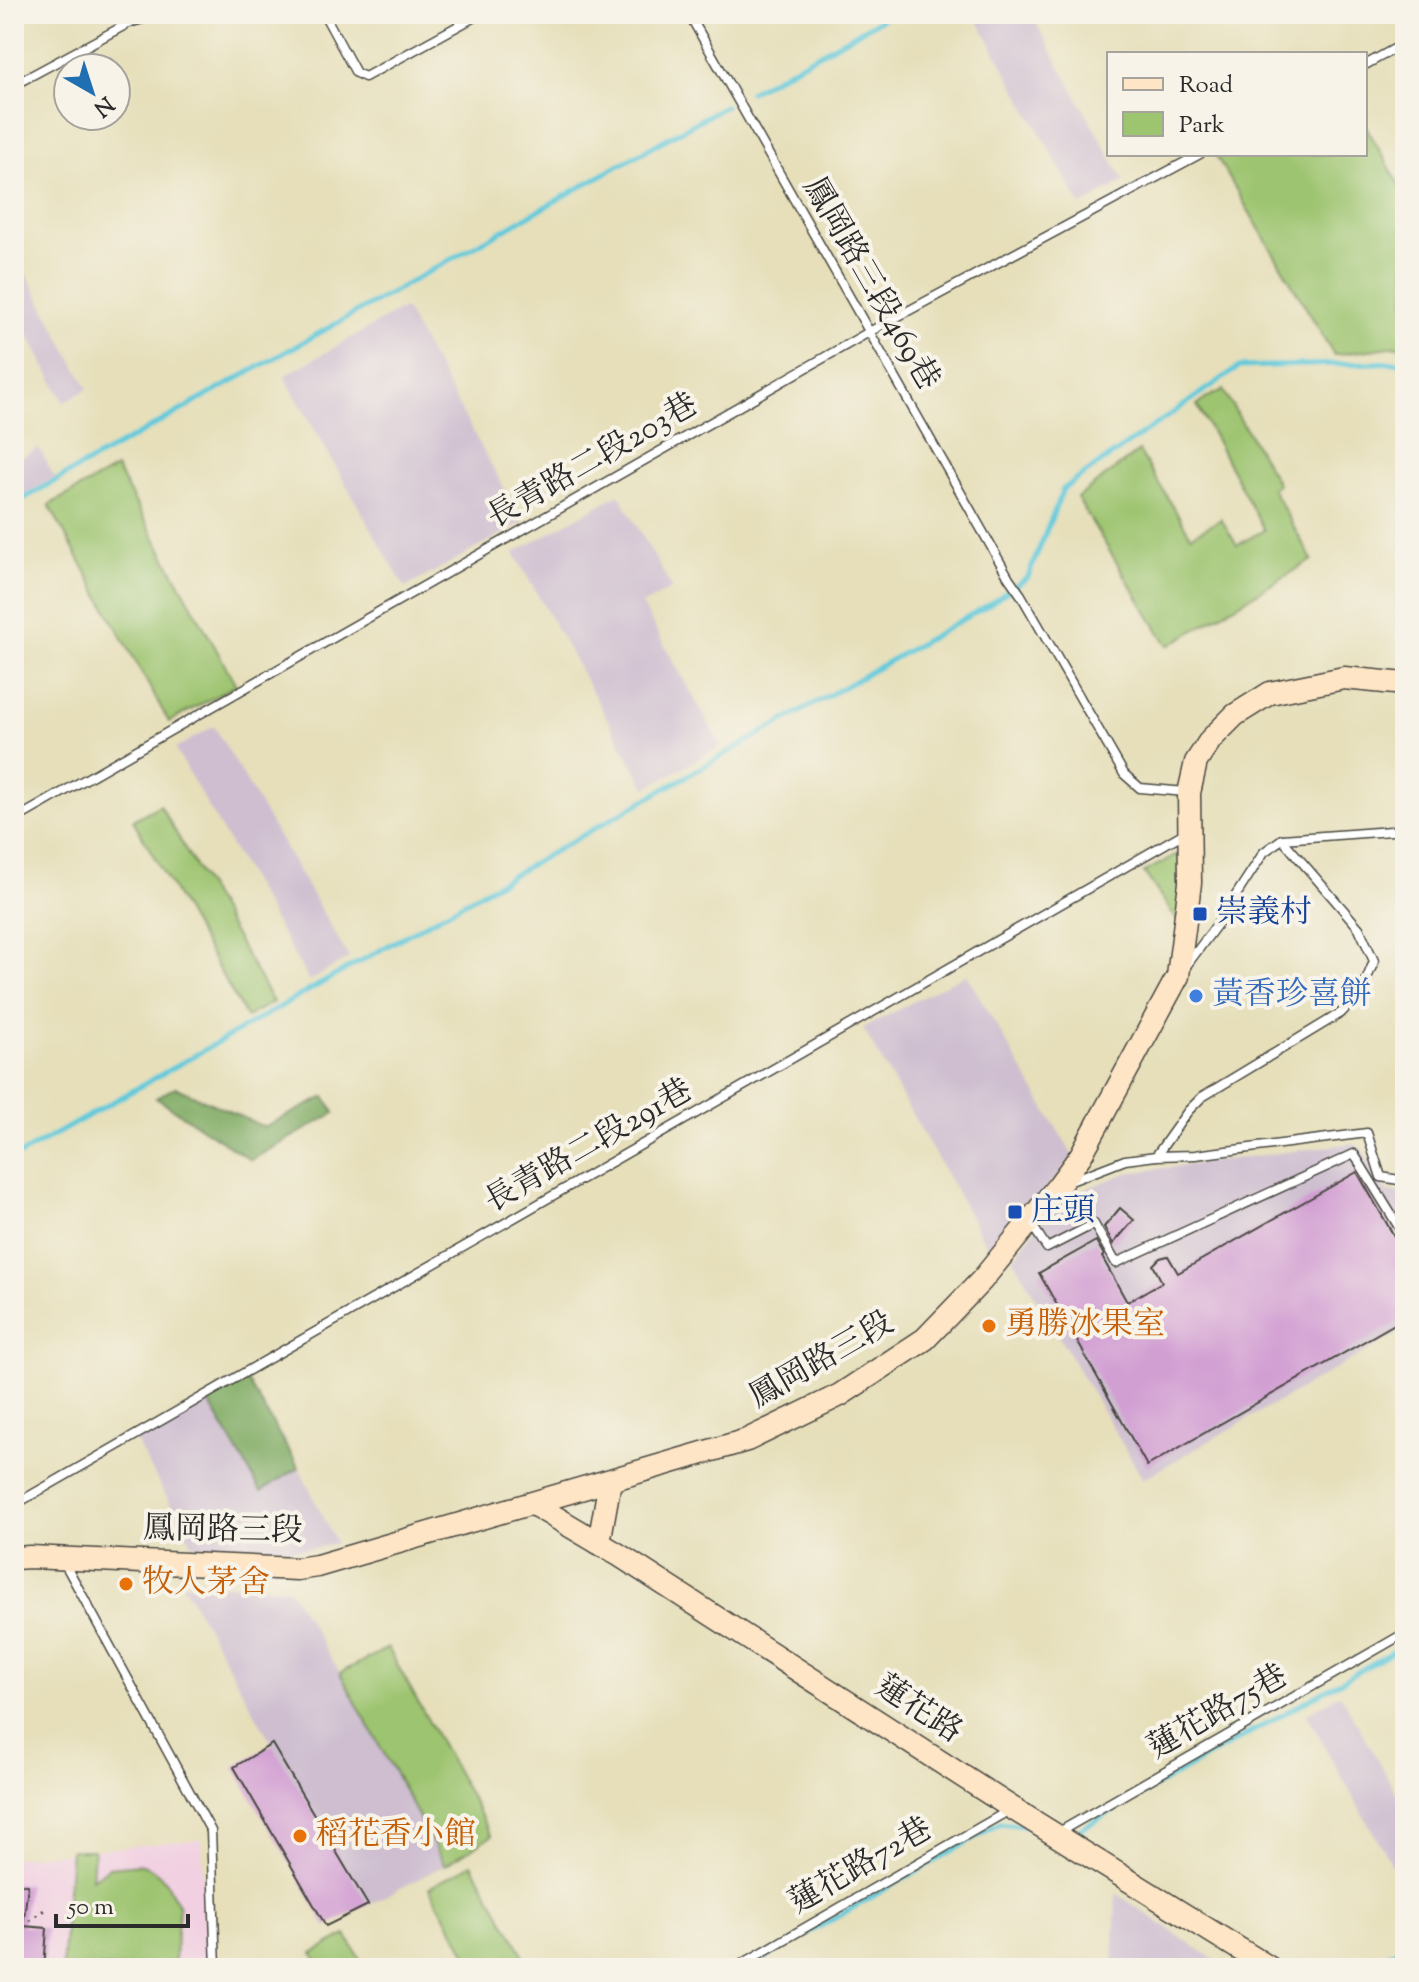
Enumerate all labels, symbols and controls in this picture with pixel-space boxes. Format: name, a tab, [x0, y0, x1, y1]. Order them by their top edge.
north arrow	[52, 52, 132, 132]
legend	[1107, 52, 1367, 156]
text: Road	[1179, 69, 1233, 103]
text: N	[85, 87, 120, 123]
text: Park	[1179, 109, 1225, 143]
street label: 鳳岡路三段469巷	[790, 169, 950, 399]
street label: 長青路二段203巷	[479, 383, 707, 541]
place label: 崇義村	[1216, 891, 1312, 937]
marker: 崇義村	[1191, 905, 1209, 923]
place label: 黃香珍喜餅	[1212, 973, 1372, 1019]
marker: 黃香珍喜餅	[1187, 987, 1205, 1005]
street label: 長青路二段291巷	[476, 1069, 702, 1225]
place label: 庄頭	[1031, 1189, 1095, 1235]
marker: 庄頭	[1006, 1203, 1024, 1221]
street label: 鳳岡路三段	[741, 1301, 903, 1421]
place label: 勇勝冰果室	[1005, 1303, 1165, 1349]
marker: 勇勝冰果室	[980, 1317, 998, 1335]
street label: 鳳岡路三段	[143, 1507, 303, 1555]
place label: 牧人茅舍	[142, 1561, 270, 1607]
marker: 牧人茅舍	[117, 1575, 135, 1593]
street label: 蓮花路75巷	[1139, 1654, 1297, 1772]
street label: 蓮花路	[865, 1665, 971, 1755]
street label: 蓮花路72巷	[781, 1807, 941, 1927]
place label: 稻花香小館	[316, 1813, 476, 1859]
marker: 稻花香小館	[291, 1827, 309, 1845]
scale bar	[56, 1878, 188, 1928]
text: 50 m	[66, 1891, 114, 1925]

